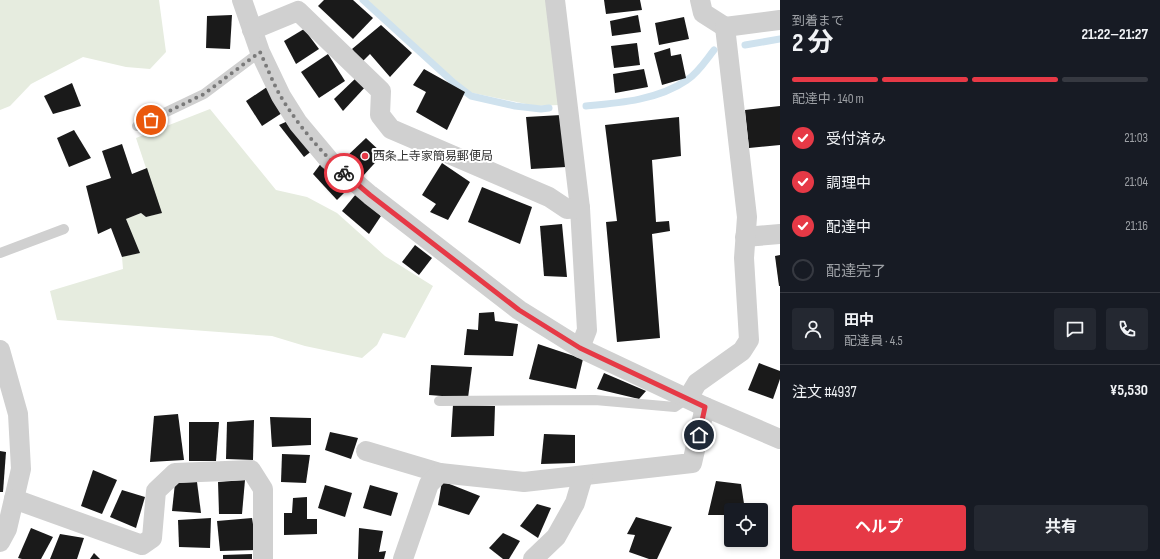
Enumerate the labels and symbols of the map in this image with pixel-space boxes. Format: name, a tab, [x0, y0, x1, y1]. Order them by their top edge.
pin	[134, 103, 168, 137]
place label: 西条上寺家簡易郵便局	[373, 149, 493, 164]
marker: 西条上寺家簡易郵便局	[360, 151, 370, 161]
courier	[324, 153, 364, 193]
pin	[682, 418, 716, 452]

